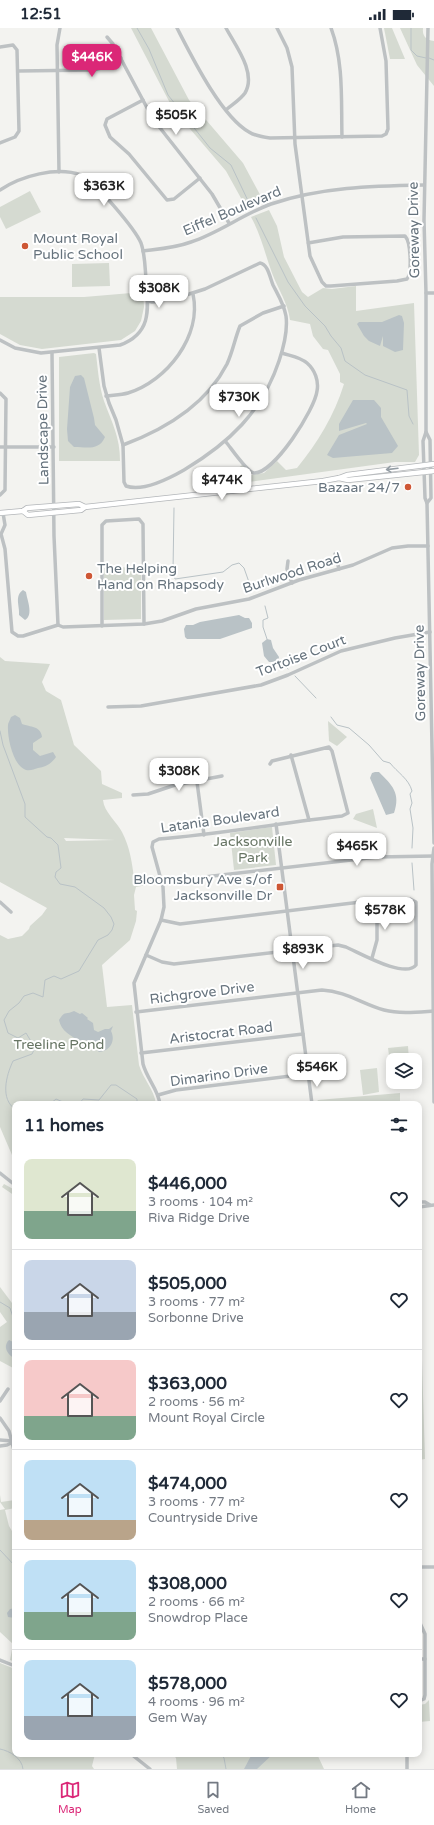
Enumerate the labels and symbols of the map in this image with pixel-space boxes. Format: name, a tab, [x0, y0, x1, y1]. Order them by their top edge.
pin: $446K	[64, 44, 120, 78]
pin: $505K	[148, 102, 204, 136]
pin: $363K	[76, 173, 132, 207]
street label: Goreway Drive	[405, 182, 423, 278]
street label: Eiffel Boulevard	[180, 183, 284, 239]
place label: Mount Royal Public School	[33, 230, 123, 263]
marker: Mount Royal Public School	[20, 241, 30, 251]
pin: $308K	[131, 275, 187, 309]
street label: Landscape Drive	[34, 375, 52, 485]
pin: $730K	[211, 384, 267, 418]
one-way arrow	[386, 465, 399, 473]
pin: $474K	[194, 467, 250, 501]
place label: Bazaar 24/7	[318, 479, 400, 496]
marker: Bazaar 24/7	[403, 482, 413, 492]
street label: Burlwood Road	[241, 549, 343, 597]
place label: The Helping Hand on Rhapsody	[97, 560, 224, 593]
marker: The Helping Hand on Rhapsody	[84, 571, 94, 581]
street label: Goreway Drive	[411, 625, 429, 721]
street label: Tortoise Court	[254, 631, 349, 681]
pin: $308K	[151, 758, 207, 792]
street label: Latania Boulevard	[160, 803, 280, 837]
park label: Jacksonville Park	[214, 833, 292, 866]
pin: $465K	[329, 833, 385, 867]
place label: Bloomsbury Ave s/of Jacksonville Dr	[133, 871, 273, 904]
marker: Bloomsbury Ave s/of Jacksonville Dr	[275, 882, 285, 892]
pin: $578K	[357, 897, 413, 931]
pin: $893K	[275, 936, 331, 970]
street label: Richgrove Drive	[149, 978, 255, 1008]
street label: Aristocrat Road	[168, 1018, 274, 1048]
park label: Treeline Pond	[14, 1036, 104, 1053]
pin: $546K	[289, 1054, 345, 1088]
street label: Dimarino Drive	[169, 1060, 269, 1090]

